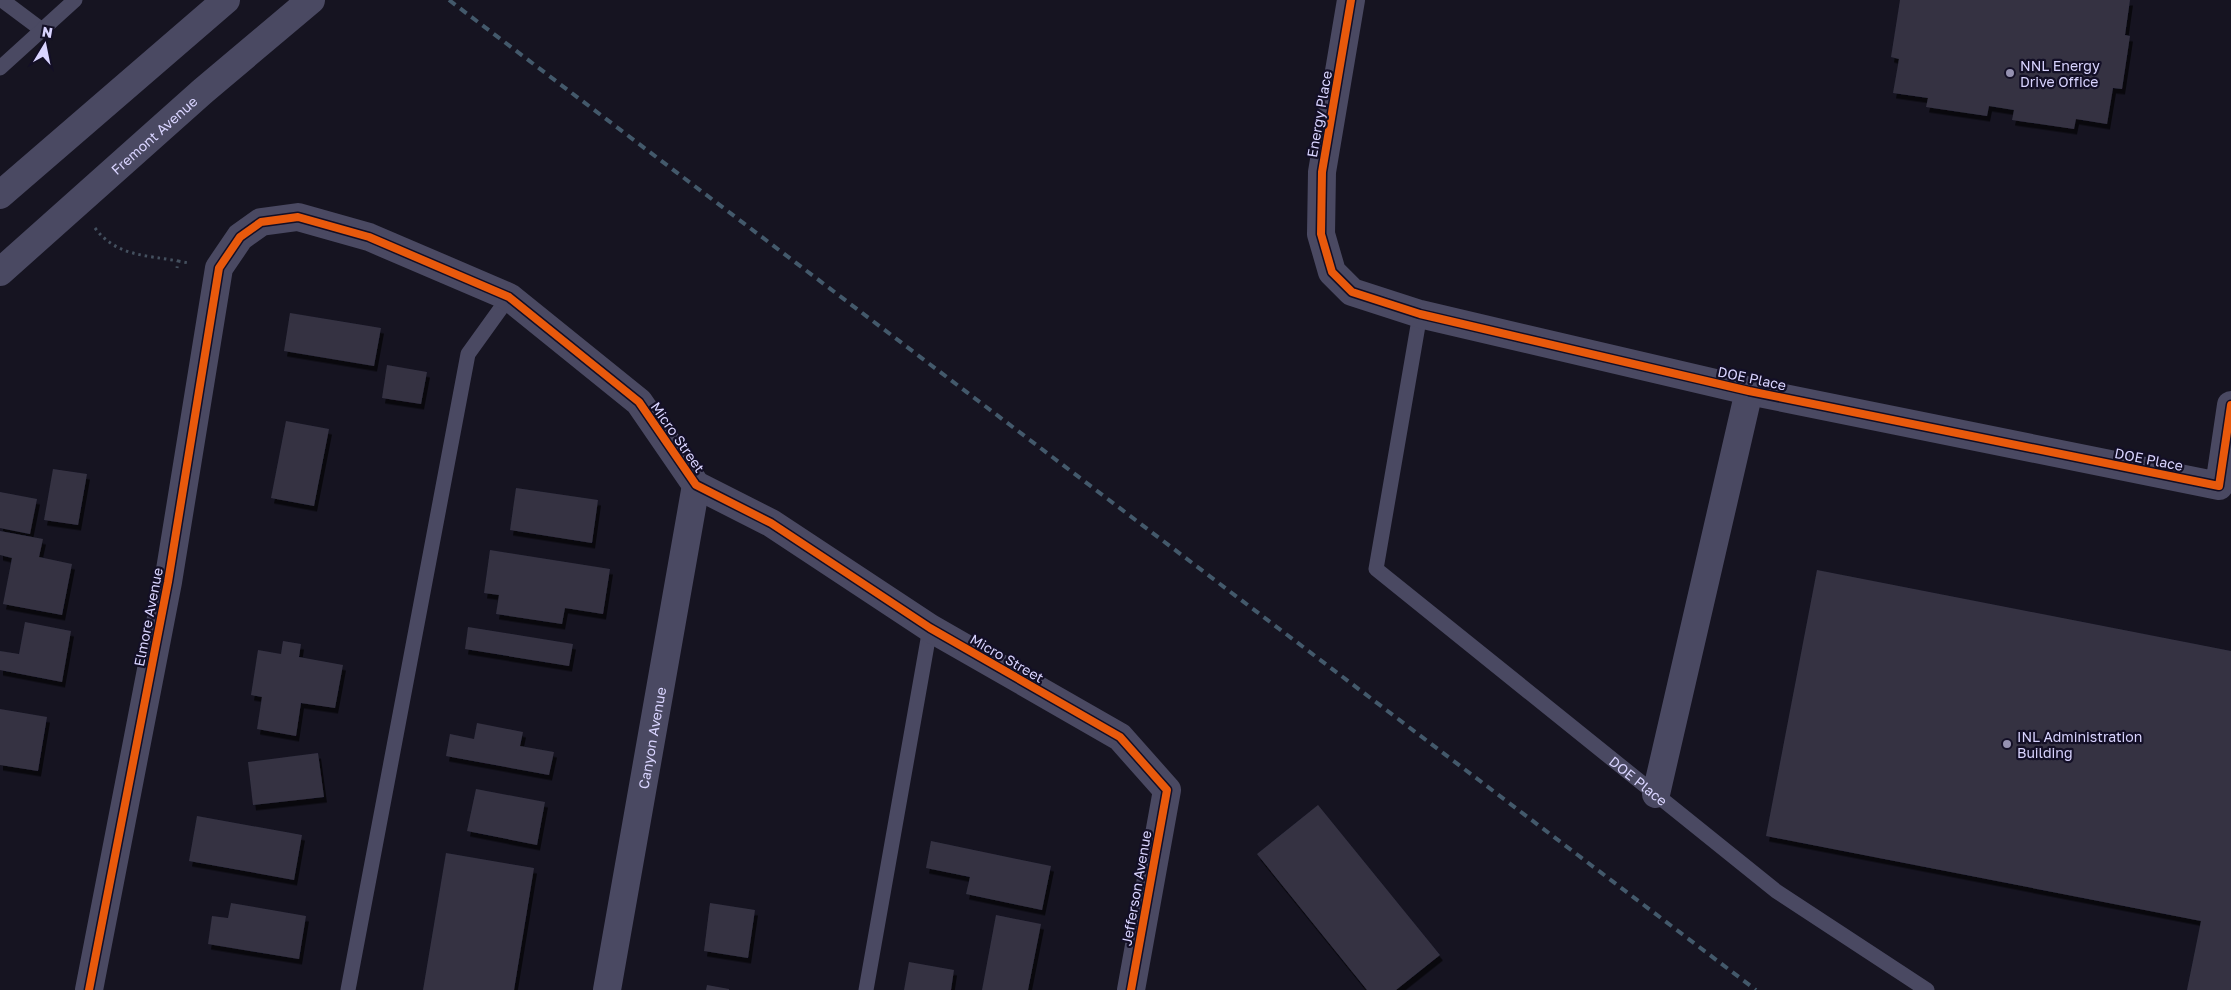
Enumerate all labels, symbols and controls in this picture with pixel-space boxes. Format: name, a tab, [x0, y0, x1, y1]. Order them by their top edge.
north arrow	[20, 20, 70, 70]
text: N	[41, 22, 54, 41]
place label: NNL Energy Drive Office	[2020, 57, 2100, 90]
marker: NNL Energy Drive Office	[2004, 67, 2016, 79]
street label: Energy Place	[1303, 69, 1335, 159]
street label: Fremont Avenue	[107, 92, 200, 178]
street label: DOE Place	[1716, 362, 1788, 394]
street label: Micro Street	[647, 399, 709, 475]
street label: DOE Place	[2113, 444, 2185, 474]
street label: Elmore Avenue	[130, 566, 166, 668]
street label: Micro Street	[967, 630, 1047, 686]
street label: Canyon Avenue	[634, 686, 669, 790]
place label: INL Administration Building	[2017, 728, 2142, 761]
marker: INL Administration Building	[2001, 738, 2013, 750]
street label: DOE Place	[1606, 752, 1671, 809]
street label: Jefferson Avenue	[1117, 829, 1155, 947]

